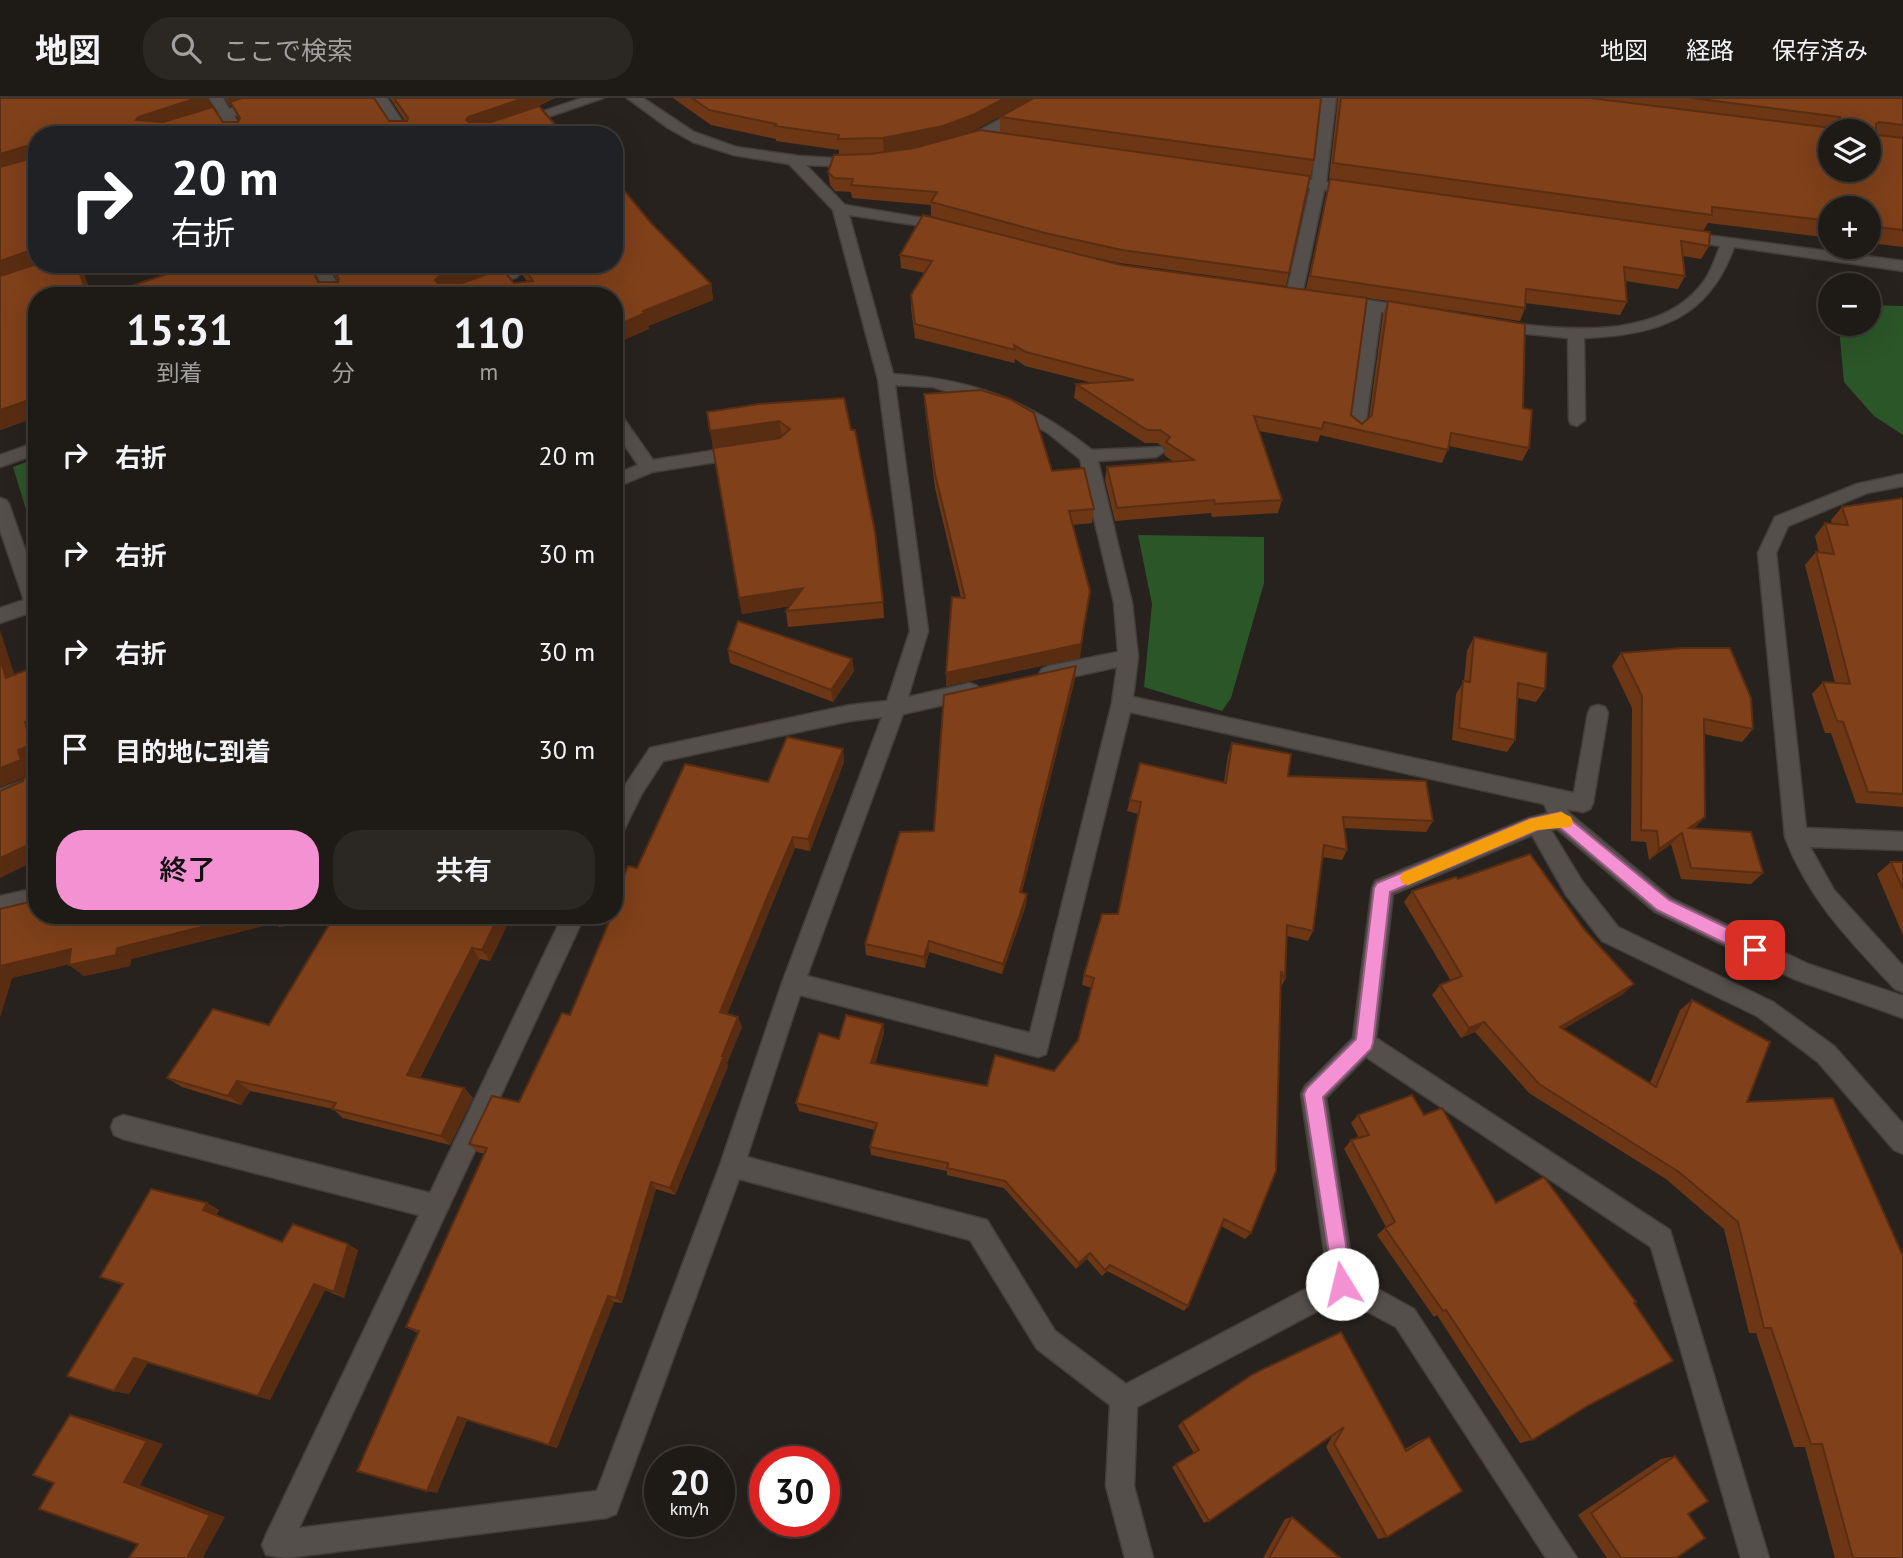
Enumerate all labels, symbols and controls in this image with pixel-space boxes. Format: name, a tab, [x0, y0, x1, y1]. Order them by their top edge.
search box	[143, 17, 633, 80]
text: 地図	[35, 28, 101, 71]
icon: search	[167, 29, 205, 67]
text: ここで検索	[223, 34, 353, 67]
text: 地図	[1600, 35, 1648, 66]
text: 経路	[1686, 35, 1734, 66]
text: 保存済み	[1772, 35, 1868, 66]
map controls	[1818, 119, 1881, 336]
button: layers	[1818, 119, 1881, 182]
text: 20 m	[171, 145, 278, 209]
icon: right	[56, 154, 147, 245]
button: +	[1818, 196, 1881, 259]
text: 右折	[171, 211, 235, 253]
button: −	[1818, 273, 1881, 336]
text: 15:31	[126, 302, 233, 357]
text: 1	[331, 302, 355, 357]
text: 110	[453, 305, 525, 360]
text: m	[480, 357, 498, 386]
text: 到着	[157, 358, 203, 387]
text: 分	[332, 358, 355, 387]
icon: right	[56, 436, 94, 474]
text: 20 m	[539, 439, 595, 472]
text: 右折	[115, 441, 167, 474]
icon: right	[56, 534, 94, 572]
text: 30 m	[539, 537, 595, 570]
text: 右折	[115, 539, 167, 572]
icon: right	[56, 632, 94, 670]
text: 30 m	[539, 635, 595, 668]
text: 右折	[115, 637, 167, 670]
icon: arrive	[56, 730, 94, 768]
text: 30 m	[539, 733, 595, 766]
text: 目的地に到着	[115, 735, 271, 768]
button: 終了	[56, 830, 319, 910]
button: 共有	[333, 830, 595, 910]
pin	[1725, 920, 1785, 980]
icon: arrive	[1736, 931, 1774, 969]
position arrow	[1305, 1247, 1379, 1321]
speed limit sign: 30	[749, 1446, 840, 1537]
text: 20	[670, 1459, 709, 1505]
text: km/h	[670, 1497, 709, 1520]

